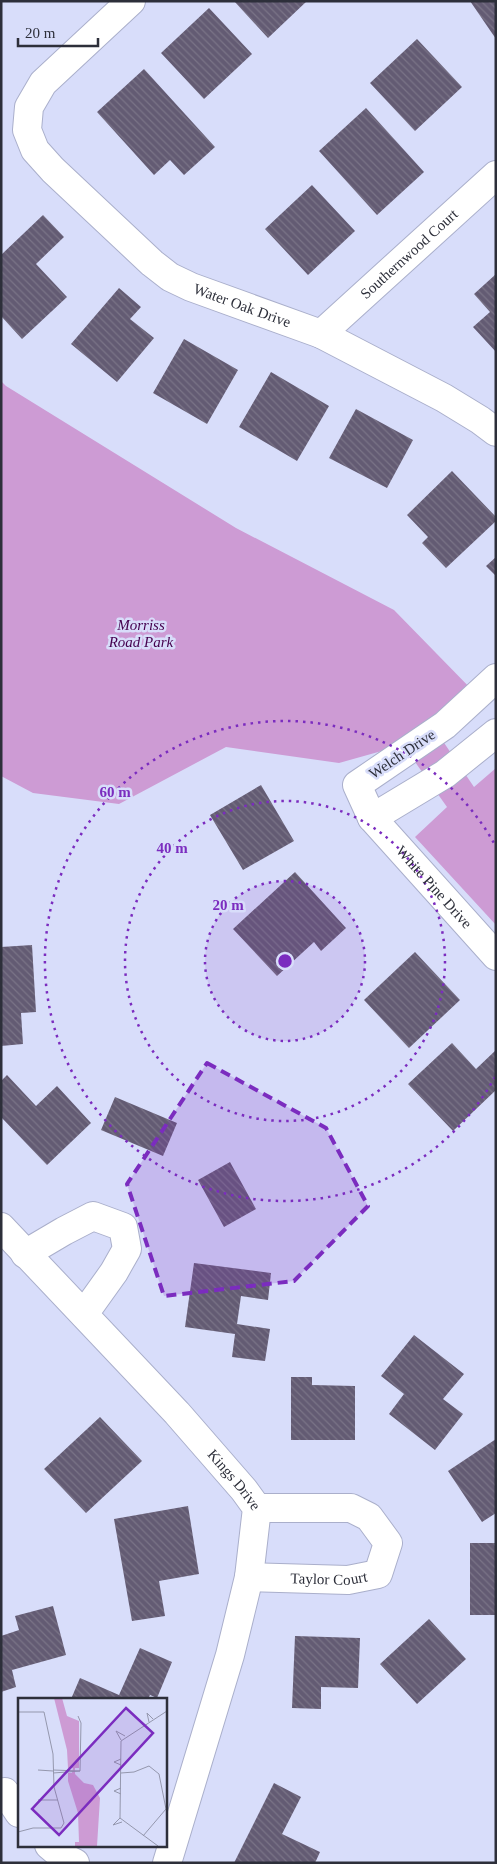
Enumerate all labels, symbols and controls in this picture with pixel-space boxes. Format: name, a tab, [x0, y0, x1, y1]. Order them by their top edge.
scale bar	[18, 15, 98, 47]
text: 20 m	[25, 25, 56, 41]
street label: Southernwood Court	[357, 205, 461, 302]
street label: Water Oak Drive	[191, 281, 293, 331]
park label: Morriss Road Park	[108, 617, 174, 650]
street label: Welch Drive	[366, 726, 438, 782]
text: 60 m	[99, 784, 131, 800]
text: 40 m	[156, 840, 188, 856]
street label: White Pine Drive	[393, 843, 475, 932]
text: 20 m	[212, 897, 244, 913]
centre of rings	[276, 952, 294, 970]
street label: Kings Drive	[204, 1446, 264, 1513]
street label: Taylor Court	[290, 1568, 369, 1588]
inset map	[18, 1698, 166, 1846]

